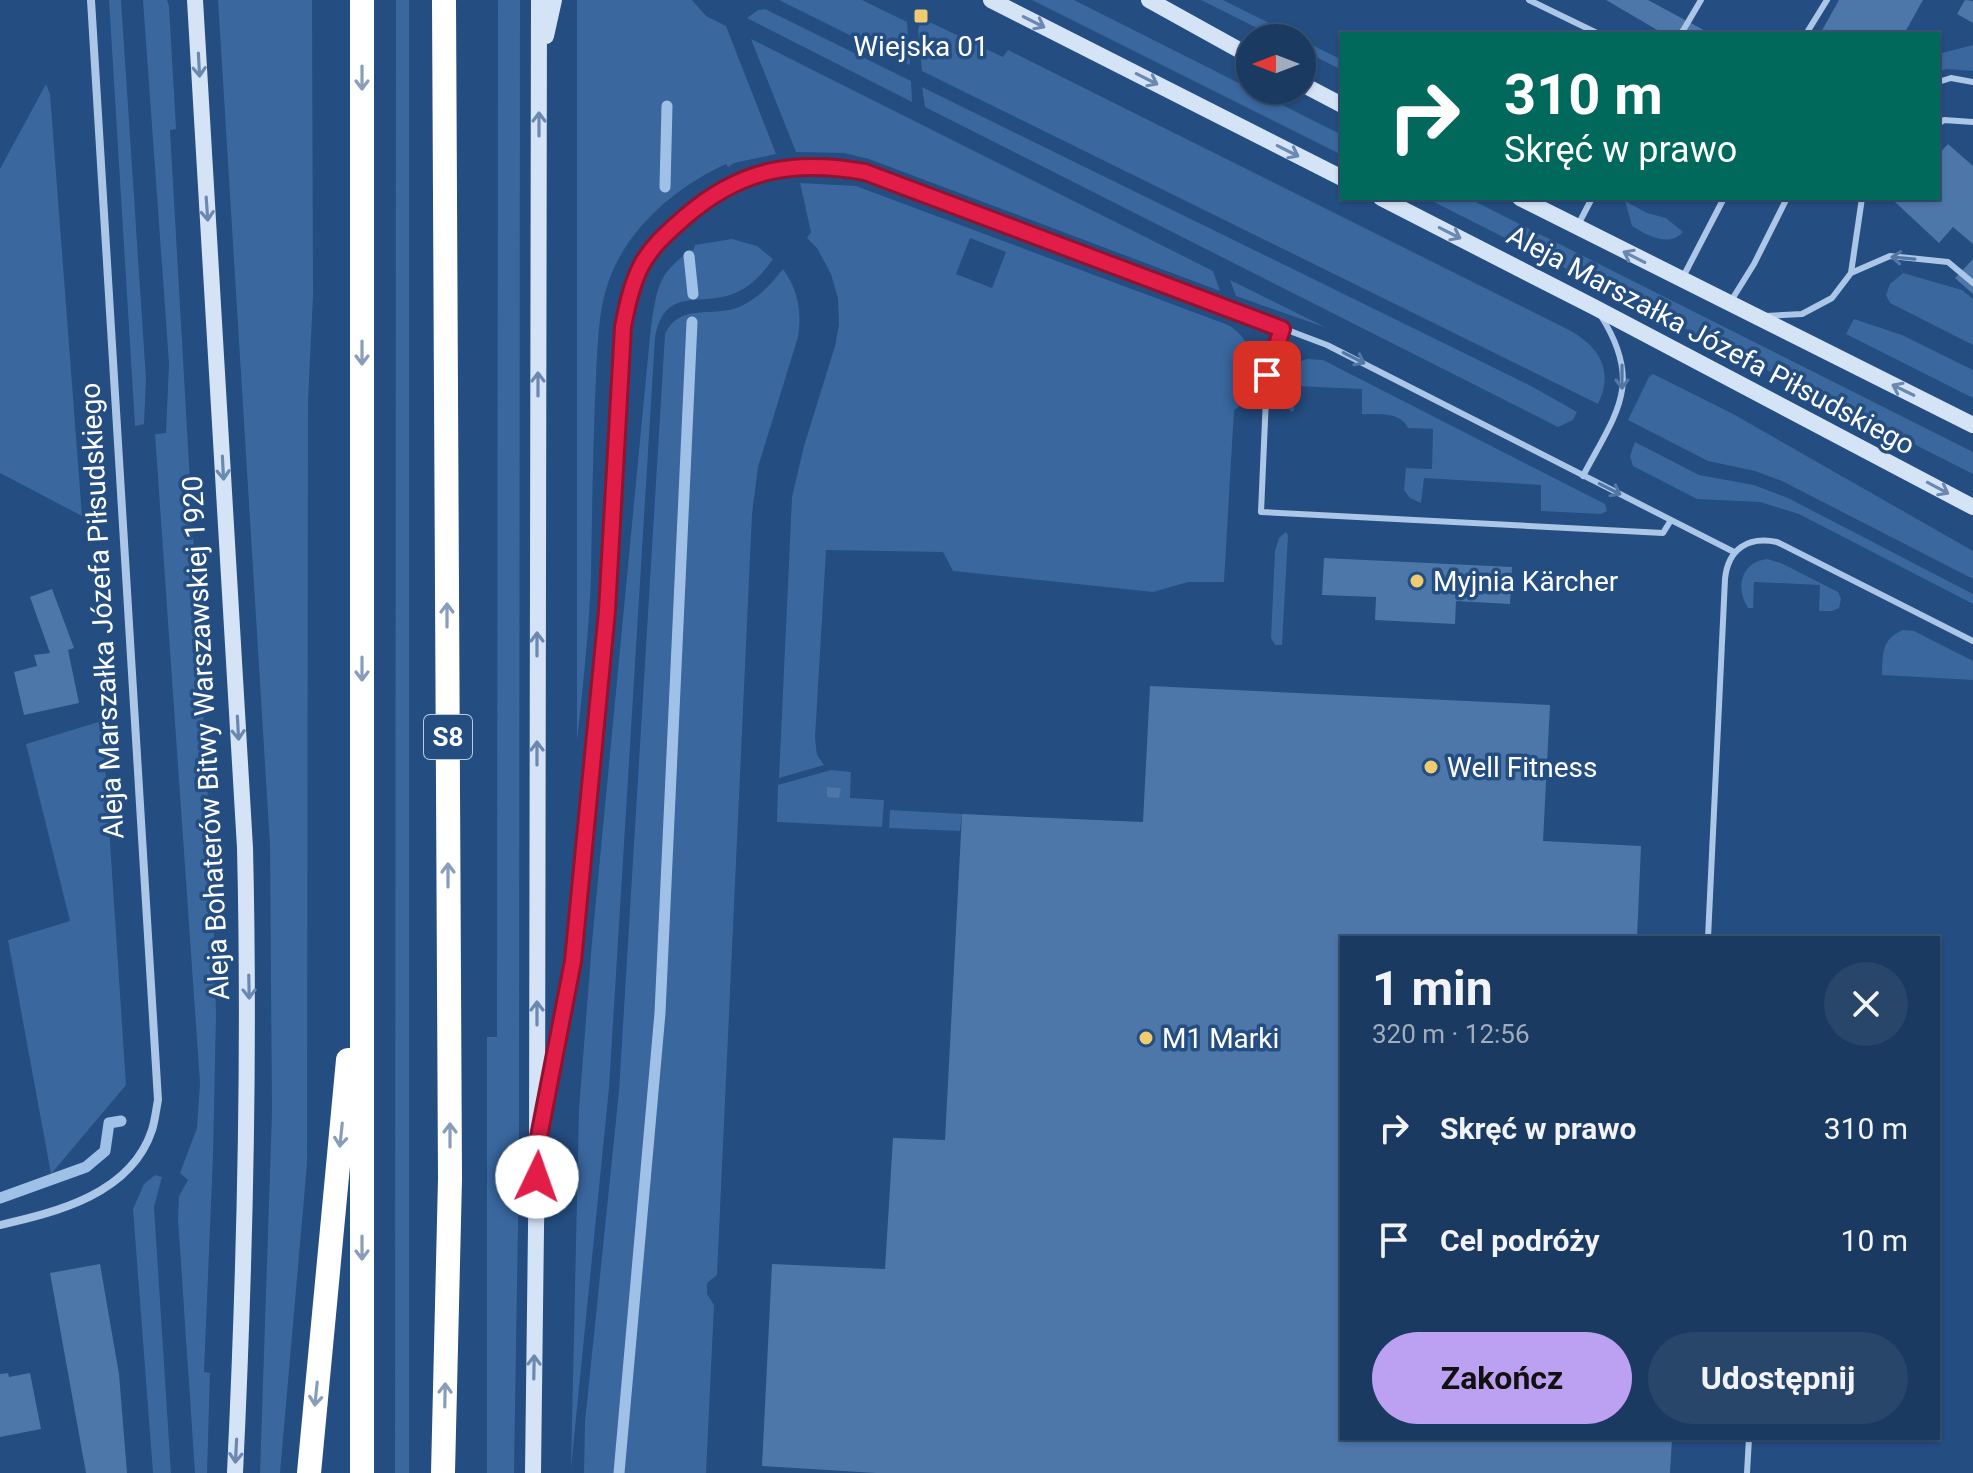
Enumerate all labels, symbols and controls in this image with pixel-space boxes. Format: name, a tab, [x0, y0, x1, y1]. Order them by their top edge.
marker: Wiejska 01	[912, 7, 930, 25]
one-way arrow	[1022, 14, 1046, 30]
north arrow	[1236, 24, 1316, 104]
map controls	[1236, 24, 1316, 104]
place label: Wiejska 01	[853, 30, 989, 63]
one-way arrow	[192, 51, 207, 78]
text: 310 m	[1504, 62, 1663, 128]
one-way arrow	[354, 64, 370, 91]
icon: right	[1372, 64, 1476, 168]
one-way arrow	[1135, 72, 1159, 87]
one-way arrow	[531, 111, 547, 138]
text: Skręć w prawo	[1504, 129, 1737, 171]
one-way arrow	[1276, 144, 1300, 159]
one-way arrow	[200, 195, 215, 222]
street label: Aleja Marszałka Józefa Piłsudskiego	[1502, 218, 1920, 462]
one-way arrow	[1438, 226, 1462, 242]
one-way arrow	[1623, 248, 1647, 264]
one-way arrow	[1890, 250, 1917, 265]
one-way arrow	[354, 339, 370, 366]
pin	[1233, 341, 1301, 409]
one-way arrow	[1341, 351, 1365, 367]
icon: arrive	[1245, 353, 1289, 397]
one-way arrow	[1614, 363, 1630, 390]
one-way arrow	[530, 371, 546, 398]
street label: Aleja Marszałka Józefa Piłsudskiego	[74, 382, 130, 840]
one-way arrow	[1892, 382, 1916, 397]
one-way arrow	[216, 454, 231, 481]
street label: Aleja Bohaterów Bitwy Warszawskiej 1920	[176, 475, 236, 1001]
one-way arrow	[1926, 481, 1950, 497]
one-way arrow	[1598, 482, 1622, 497]
place label: Myjnia Kärcher	[1433, 565, 1619, 598]
marker: Myjnia Kärcher	[1408, 572, 1426, 590]
one-way arrow	[439, 602, 455, 629]
one-way arrow	[529, 631, 545, 658]
one-way arrow	[354, 655, 370, 682]
one-way arrow	[231, 714, 246, 741]
road number: S8	[424, 715, 472, 759]
one-way arrow	[529, 740, 545, 767]
place label: Well Fitness	[1447, 751, 1598, 784]
marker: Well Fitness	[1422, 758, 1440, 776]
one-way arrow	[440, 862, 456, 889]
text: 1 min	[1372, 960, 1493, 1017]
button: close	[1824, 962, 1908, 1046]
one-way arrow	[241, 973, 256, 1000]
one-way arrow	[529, 1000, 545, 1027]
text: 320 m · 12:56	[1372, 1019, 1530, 1049]
place label: M1 Marki	[1162, 1022, 1279, 1055]
marker: M1 Marki	[1137, 1029, 1155, 1047]
icon: right	[1372, 1106, 1416, 1150]
text: Skręć w prawo	[1440, 1111, 1636, 1146]
text: 310 m	[1824, 1111, 1908, 1146]
one-way arrow	[334, 1121, 349, 1148]
one-way arrow	[442, 1122, 458, 1149]
position arrow	[495, 1135, 579, 1219]
icon: arrive	[1372, 1218, 1416, 1262]
text: Cel podróży	[1440, 1223, 1600, 1258]
text: 10 m	[1841, 1223, 1908, 1258]
one-way arrow	[354, 1234, 370, 1261]
button: Zakończ	[1372, 1332, 1632, 1424]
button: Udostępnij	[1648, 1332, 1908, 1424]
one-way arrow	[527, 1354, 542, 1381]
one-way arrow	[309, 1380, 324, 1407]
one-way arrow	[437, 1382, 452, 1409]
one-way arrow	[228, 1437, 243, 1464]

